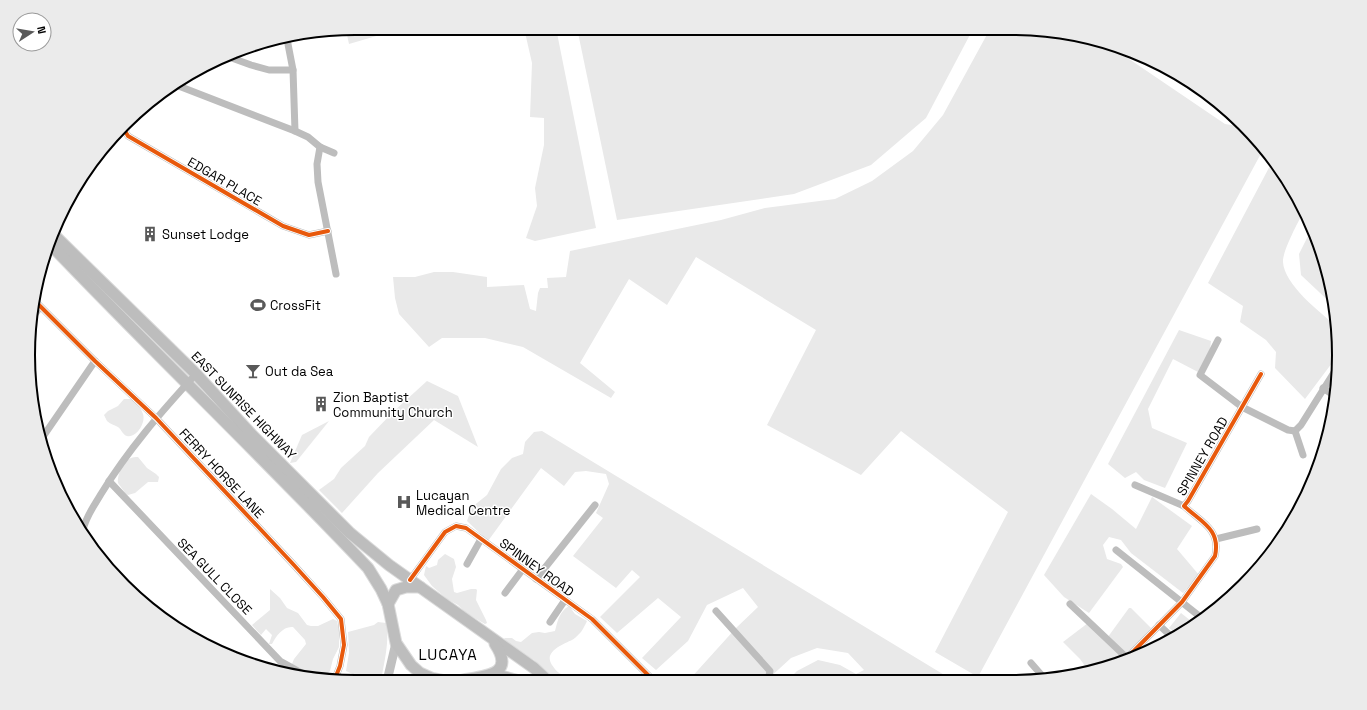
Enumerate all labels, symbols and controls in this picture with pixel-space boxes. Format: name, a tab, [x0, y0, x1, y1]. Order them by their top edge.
north arrow	[12, 12, 52, 52]
text: N	[34, 25, 49, 35]
street label: EDGAR PLACE	[185, 153, 265, 210]
building icon: Sunset Lodge	[141, 225, 159, 243]
place label: Sunset Lodge	[162, 226, 249, 243]
sports icon: CrossFit	[249, 296, 267, 314]
place label: CrossFit	[270, 297, 321, 314]
street label: EAST SUNRISE HIGHWAY	[188, 348, 300, 463]
bar icon: Out da Sea	[244, 362, 262, 380]
place label: Out da Sea	[265, 363, 334, 380]
place label: Zion Baptist Community Church	[333, 389, 453, 421]
building icon: Zion Baptist Community Church	[312, 395, 330, 413]
street label: SPINNEY ROAD	[1173, 414, 1232, 499]
street label: FERRY HORSE LANE	[176, 425, 268, 522]
place label: Lucayan Medical Centre	[416, 487, 510, 519]
hospital icon: Lucayan Medical Centre	[395, 493, 413, 511]
street label: SEA GULL CLOSE	[174, 534, 256, 618]
street label: SPINNEY ROAD	[496, 535, 577, 600]
district label: LUCAYA	[418, 645, 478, 664]

